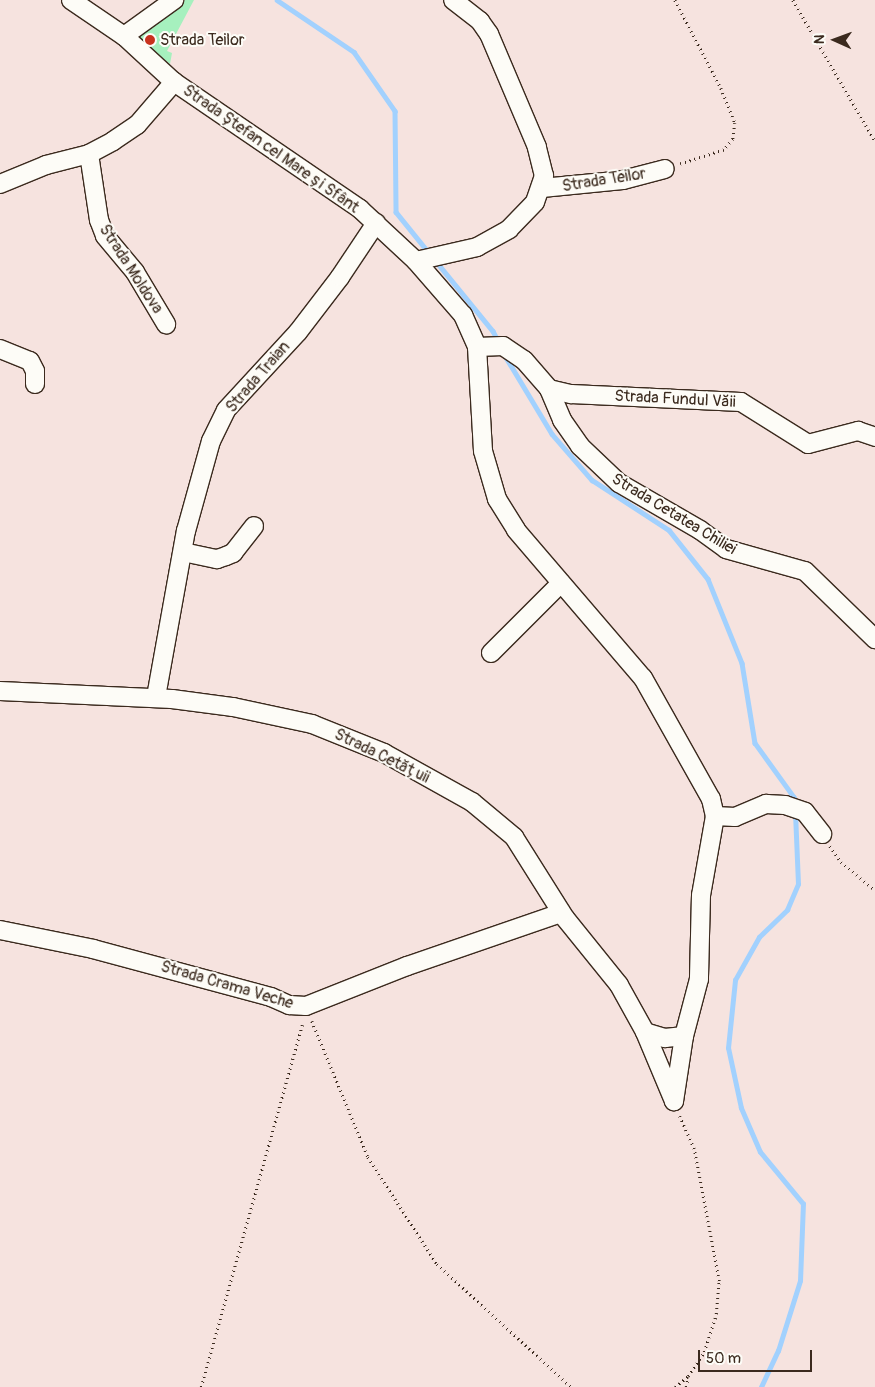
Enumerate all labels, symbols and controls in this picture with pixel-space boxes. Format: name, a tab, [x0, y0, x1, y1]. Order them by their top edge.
north arrow	[810, 15, 860, 65]
place label: Strada Teilor	[160, 30, 244, 50]
marker: Strada Teilor	[144, 34, 156, 46]
text: N	[811, 34, 828, 44]
street label: Strada Ștefan cel Mare și Sfânt	[179, 81, 363, 217]
street label: Strada Teilor	[561, 164, 647, 196]
street label: Strada Moldova	[95, 221, 167, 317]
street label: Strada Traian	[222, 337, 294, 417]
street label: Strada Fundul Văii	[614, 386, 736, 412]
street label: Strada Cetatea Chiliei	[608, 469, 740, 559]
street label: Strada Cetățuii	[331, 725, 433, 787]
street label: Strada Crama Veche	[159, 957, 295, 1013]
scale bar	[700, 1340, 814, 1372]
text: 50 m	[706, 1349, 741, 1368]

